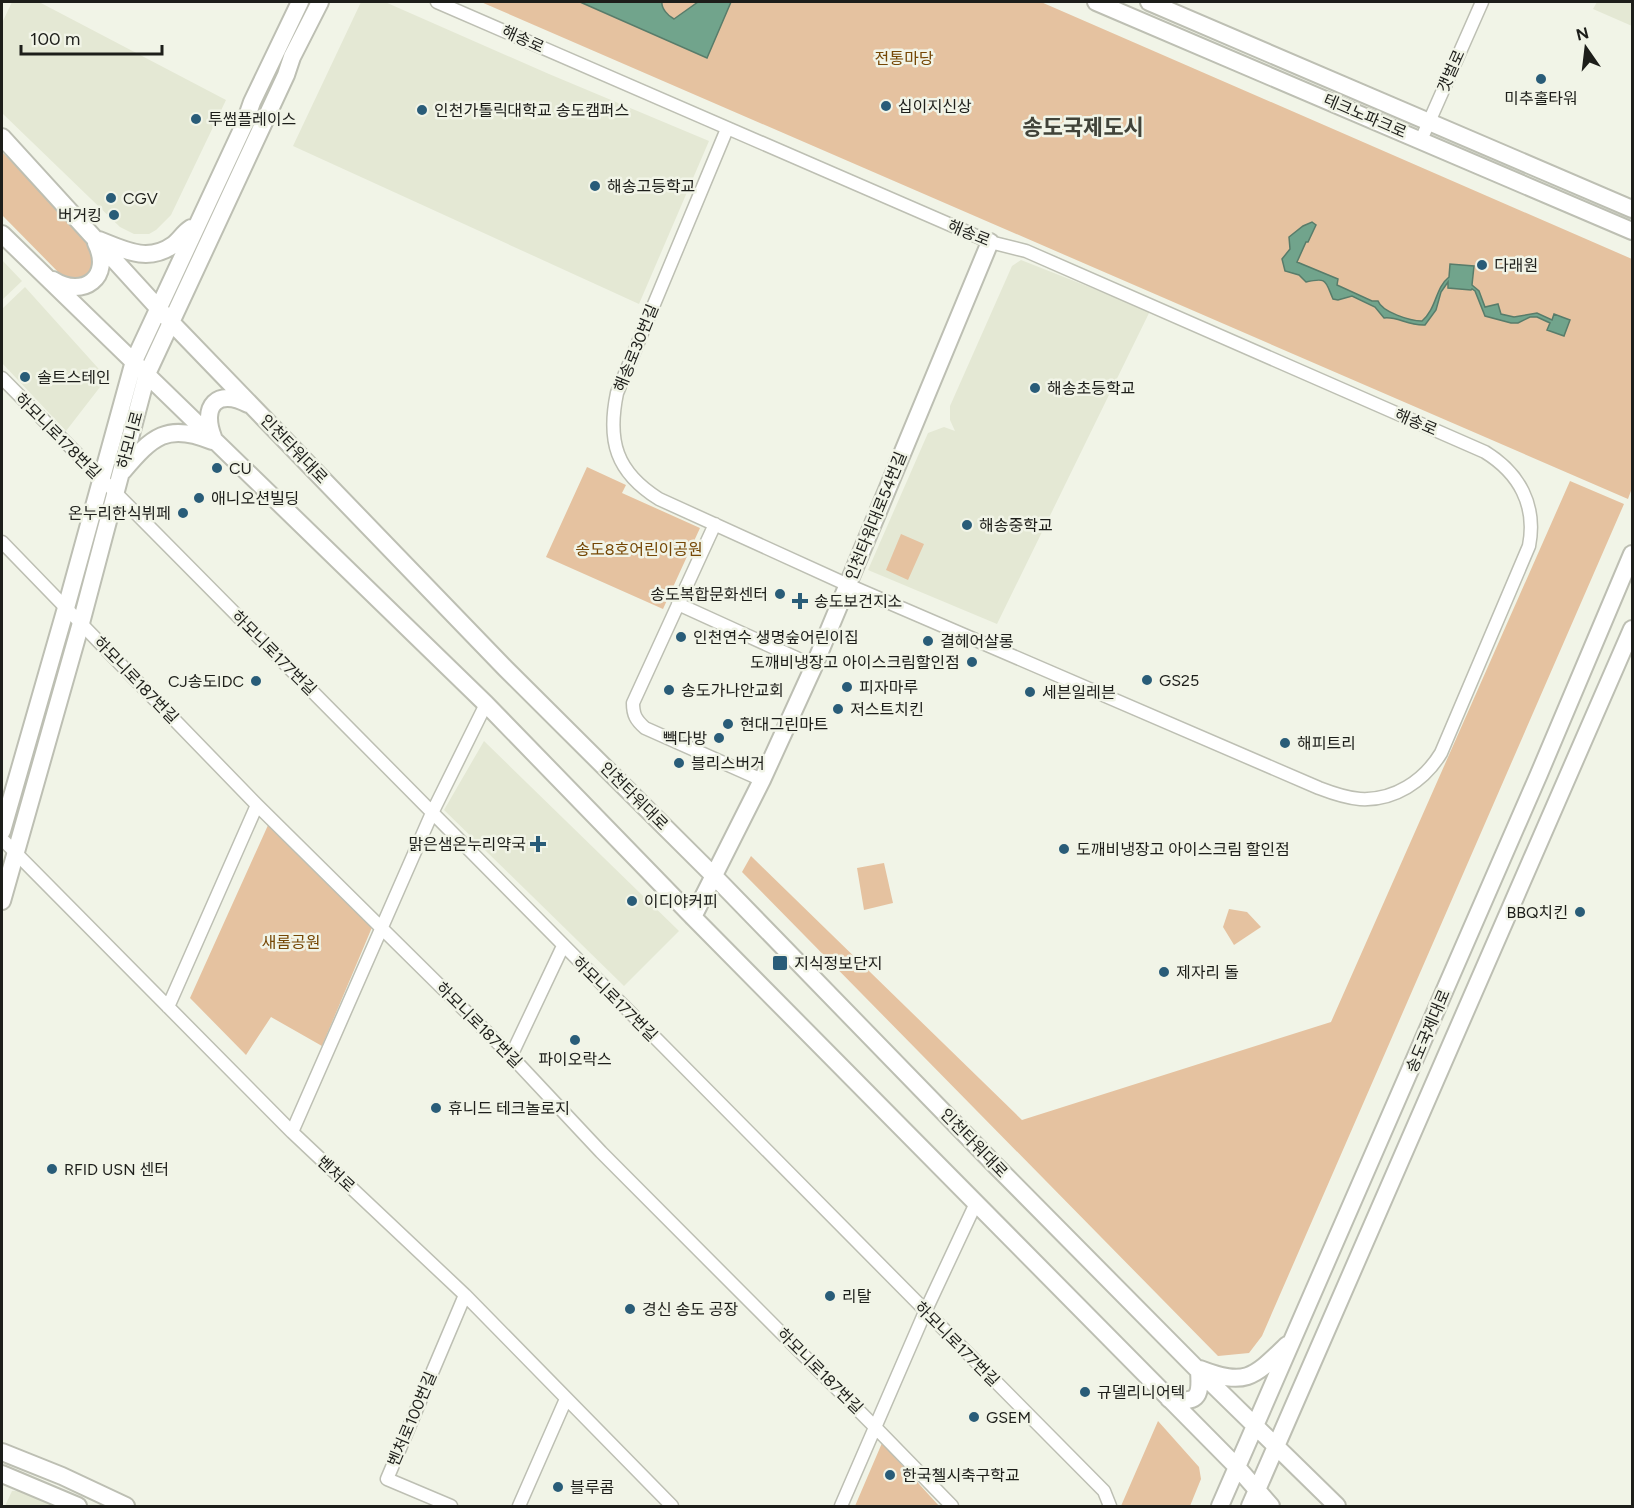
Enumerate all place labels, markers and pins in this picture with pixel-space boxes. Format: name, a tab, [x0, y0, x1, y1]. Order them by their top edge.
marker: 미추홀타워	[1534, 72, 1548, 86]
place label: 미추홀타워	[1504, 89, 1578, 108]
place label: 십이지신상	[898, 97, 972, 116]
marker: 십이지신상	[879, 99, 893, 113]
place label: 인천가톨릭대학교 송도캠퍼스	[434, 101, 629, 120]
marker: 인천가톨릭대학교 송도캠퍼스	[415, 103, 429, 117]
place label: 투썸플레이스	[208, 110, 296, 129]
marker: 투썸플레이스	[189, 112, 203, 126]
place label: 해송고등학교	[607, 177, 695, 196]
marker: 해송고등학교	[588, 179, 602, 193]
place label: CGV	[123, 189, 158, 208]
marker: CGV	[104, 191, 118, 205]
place label: 버거킹	[58, 206, 102, 225]
marker: 버거킹	[107, 208, 121, 222]
place label: 다래원	[1494, 256, 1538, 275]
marker: 다래원	[1475, 258, 1489, 272]
place label: 솔트스테인	[37, 368, 111, 387]
marker: 솔트스테인	[18, 370, 32, 384]
place label: 해송초등학교	[1047, 379, 1135, 398]
marker: 해송초등학교	[1028, 381, 1042, 395]
place label: CU	[229, 459, 252, 478]
marker: CU	[210, 461, 224, 475]
place label: 애니오션빌딩	[211, 489, 299, 508]
marker: 애니오션빌딩	[192, 491, 206, 505]
place label: 온누리한식뷔페	[68, 504, 171, 523]
marker: 온누리한식뷔페	[176, 506, 190, 520]
place label: 해송중학교	[979, 516, 1053, 535]
marker: 해송중학교	[960, 518, 974, 532]
place label: 송도복합문화센터	[650, 585, 768, 604]
marker: 송도복합문화센터	[773, 587, 787, 601]
marker: 송도보건지소	[791, 592, 809, 610]
place label: 송도보건지소	[814, 592, 902, 611]
place label: 인천연수 생명숲어린이집	[693, 628, 859, 647]
marker: 인천연수 생명숲어린이집	[674, 630, 688, 644]
place label: 결헤어살롱	[940, 632, 1014, 651]
marker: 결헤어살롱	[921, 634, 935, 648]
place label: 도깨비냉장고 아이스크림할인점	[750, 653, 960, 672]
marker: 도깨비냉장고 아이스크림할인점	[965, 655, 979, 669]
place label: GS25	[1159, 671, 1199, 690]
place label: CJ송도IDC	[168, 672, 244, 691]
marker: GS25	[1140, 673, 1154, 687]
marker: CJ송도IDC	[249, 674, 263, 688]
place label: 피자마루	[859, 678, 918, 697]
marker: 피자마루	[840, 680, 854, 694]
place label: 송도가나안교회	[681, 681, 784, 700]
marker: 송도가나안교회	[662, 683, 676, 697]
place label: 세븐일레븐	[1042, 683, 1116, 702]
marker: 세븐일레븐	[1023, 685, 1037, 699]
place label: 저스트치킨	[850, 700, 924, 719]
marker: 저스트치킨	[831, 702, 845, 716]
place label: 현대그린마트	[740, 715, 828, 734]
marker: 현대그린마트	[721, 717, 735, 731]
place label: 빽다방	[663, 729, 707, 748]
marker: 빽다방	[712, 731, 726, 745]
place label: 해피트리	[1297, 734, 1356, 753]
marker: 해피트리	[1278, 736, 1292, 750]
place label: 블리스버거	[691, 754, 765, 773]
marker: 블리스버거	[672, 756, 686, 770]
place label: 맑은샘온누리약국	[408, 835, 526, 854]
marker: 맑은샘온누리약국	[531, 837, 545, 851]
place label: 도깨비냉장고 아이스크림 할인점	[1076, 840, 1290, 859]
marker: 도깨비냉장고 아이스크림 할인점	[1057, 842, 1071, 856]
place label: 이디야커피	[644, 892, 718, 911]
marker: 이디야커피	[625, 894, 639, 908]
place label: BBQ치킨	[1507, 903, 1568, 922]
marker: BBQ치킨	[1573, 905, 1587, 919]
marker: 지식정보단지	[771, 954, 789, 972]
place label: 지식정보단지	[794, 954, 882, 973]
place label: 제자리 돌	[1176, 963, 1239, 982]
marker: 제자리 돌	[1157, 965, 1171, 979]
marker: 파이오락스	[568, 1033, 582, 1047]
place label: 파이오락스	[538, 1050, 612, 1069]
place label: 휴니드 테크놀로지	[448, 1099, 570, 1118]
marker: 휴니드 테크놀로지	[429, 1101, 443, 1115]
place label: RFID USN 센터	[64, 1160, 169, 1179]
marker: RFID USN 센터	[45, 1162, 59, 1176]
place label: 리탈	[842, 1287, 872, 1306]
marker: 리탈	[823, 1289, 837, 1303]
place label: 경신 송도 공장	[642, 1300, 739, 1319]
marker: 경신 송도 공장	[623, 1302, 637, 1316]
place label: 규델리니어텍	[1097, 1383, 1185, 1402]
marker: 규델리니어텍	[1078, 1385, 1092, 1399]
place label: GSEM	[986, 1408, 1031, 1427]
marker: GSEM	[967, 1410, 981, 1424]
place label: 한국첼시축구학교	[902, 1466, 1020, 1485]
marker: 한국첼시축구학교	[883, 1468, 897, 1482]
place label: 블루콤	[570, 1478, 614, 1497]
marker: 블루콤	[551, 1480, 565, 1494]

